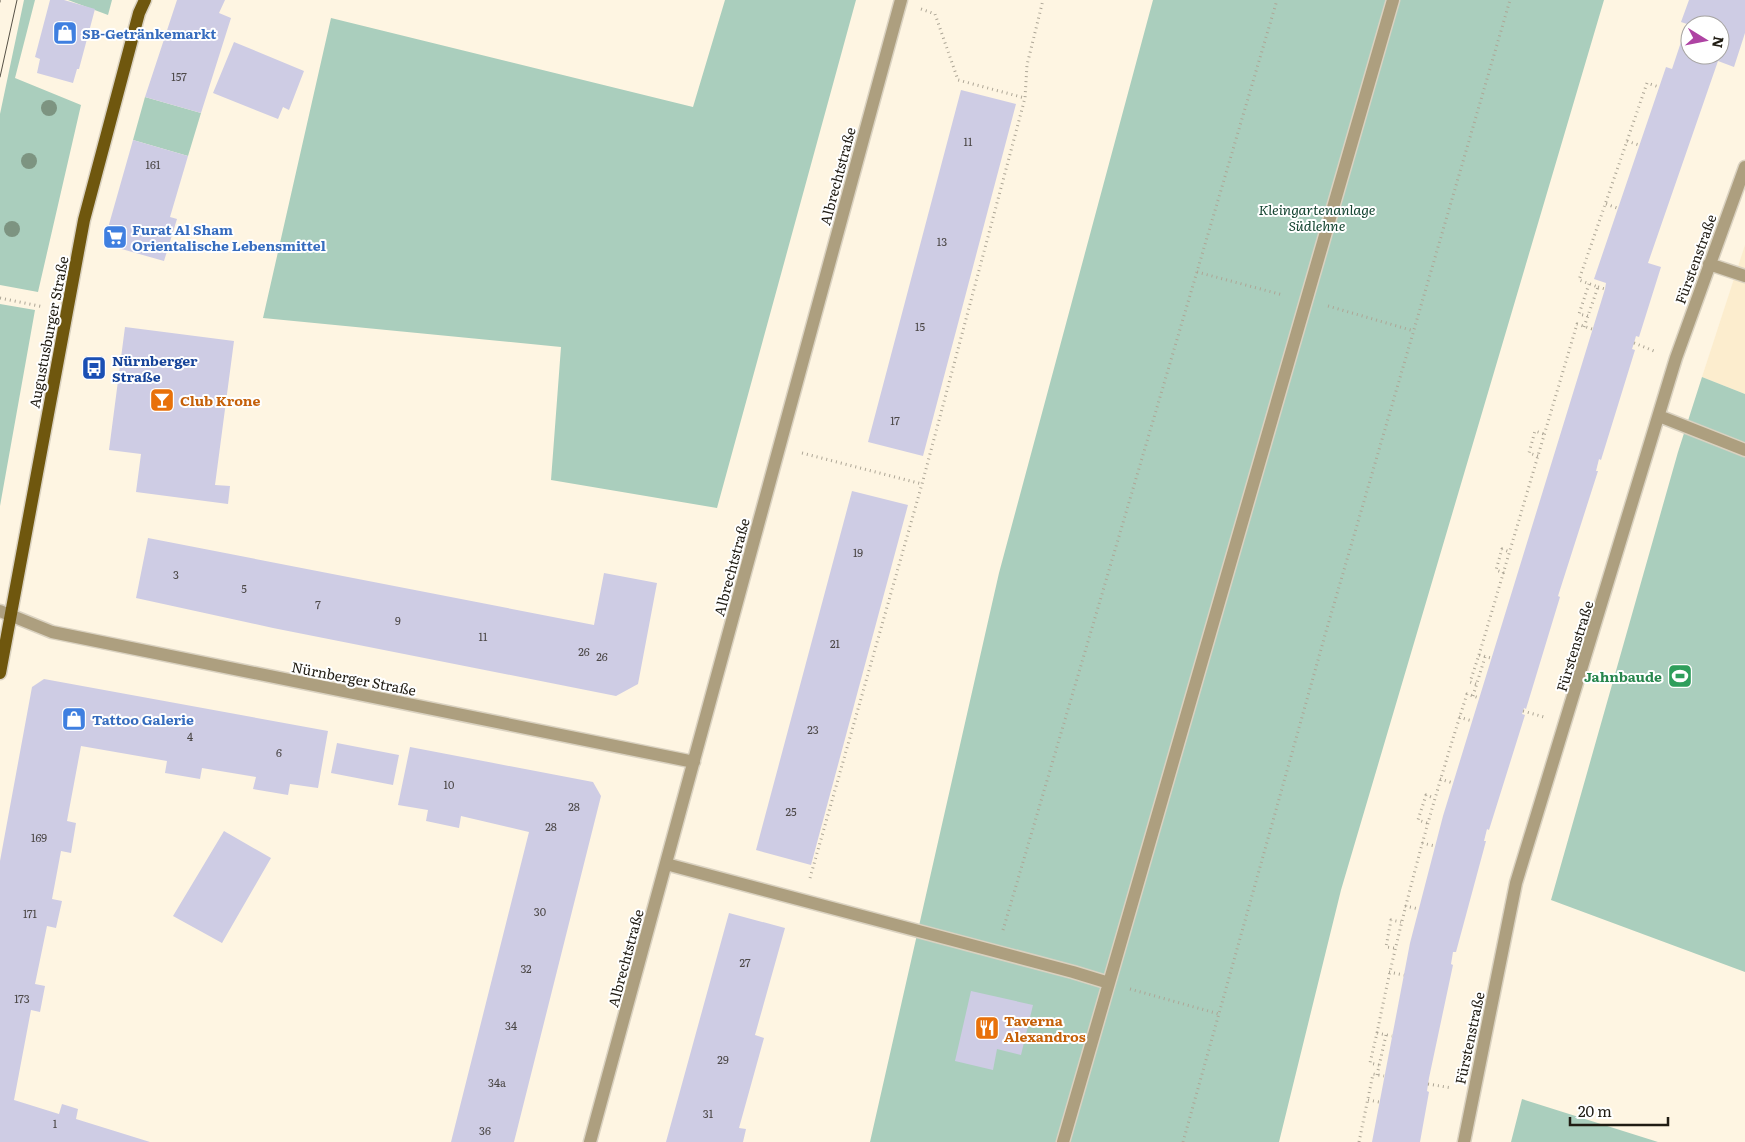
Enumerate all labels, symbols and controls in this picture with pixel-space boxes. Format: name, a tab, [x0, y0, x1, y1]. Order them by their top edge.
north arrow	[1680, 15, 1730, 65]
shop icon: SB-Getränkemarkt	[52, 20, 78, 46]
place label: SB-Getränkemarkt	[82, 23, 217, 43]
text: N	[1708, 35, 1730, 50]
house number: 157	[171, 68, 187, 84]
street label: Albrechtstraße	[814, 125, 860, 227]
house number: 11	[964, 133, 973, 149]
house number: 161	[146, 156, 161, 172]
park label: Kleingartenanlage Südlehne	[1259, 199, 1376, 235]
street label: Fürstenstraße	[1669, 211, 1721, 307]
place label: Furat Al Sham Orientalische Lebensmittel	[132, 219, 326, 255]
supermarket icon: Furat Al Sham Orientalische Lebensmittel	[102, 224, 128, 250]
house number: 13	[937, 233, 947, 249]
street label: Augustusburger Straße	[23, 254, 73, 410]
house number: 15	[915, 318, 925, 334]
place label: Nürnberger Straße	[112, 350, 198, 386]
bus stop icon: Nürnberger Straße	[81, 355, 107, 381]
bar icon: Club Krone	[149, 387, 175, 413]
place label: Club Krone	[180, 390, 261, 410]
house number: 17	[890, 412, 900, 428]
street label: Albrechtstraße	[708, 516, 754, 618]
house number: 19	[853, 544, 863, 560]
house number: 3	[173, 566, 179, 582]
house number: 5	[241, 580, 247, 596]
house number: 7	[315, 596, 321, 612]
street label: Fürstenstraße	[1551, 598, 1597, 694]
house number: 9	[395, 612, 401, 628]
house number: 11	[479, 628, 488, 644]
house number: 21	[830, 635, 841, 651]
house number: 26	[578, 643, 590, 659]
house number: 26	[596, 648, 608, 664]
street label: Nürnberger Straße	[290, 656, 418, 700]
sports icon: Jahnbaude	[1667, 663, 1693, 689]
place label: Jahnbaude	[1584, 666, 1662, 686]
shop icon: Tattoo Galerie	[61, 706, 87, 732]
place label: Tattoo Galerie	[92, 709, 194, 729]
house number: 23	[807, 721, 819, 737]
house number: 4	[187, 728, 193, 744]
house number: 6	[276, 744, 282, 760]
house number: 10	[444, 776, 454, 792]
house number: 28	[568, 798, 580, 814]
house number: 25	[785, 803, 797, 819]
house number: 28	[545, 818, 557, 834]
house number: 169	[31, 829, 47, 845]
house number: 30	[534, 903, 546, 919]
house number: 171	[23, 905, 38, 921]
street label: Albrechtstraße	[602, 907, 648, 1009]
house number: 27	[739, 954, 751, 970]
house number: 32	[520, 960, 532, 976]
house number: 173	[14, 990, 30, 1006]
street label: Fürstenstraße	[1449, 990, 1489, 1086]
place label: Taverna Alexandros	[1004, 1010, 1086, 1046]
restaurant icon: Taverna Alexandros	[974, 1015, 1000, 1041]
house number: 34	[505, 1017, 517, 1033]
house number: 29	[717, 1051, 729, 1067]
house number: 34a	[488, 1074, 506, 1090]
scale bar	[1570, 1094, 1668, 1126]
text: 20 m	[1578, 1099, 1612, 1122]
house number: 31	[703, 1105, 714, 1121]
house number: 1	[53, 1115, 58, 1131]
house number: 36	[479, 1122, 491, 1138]

